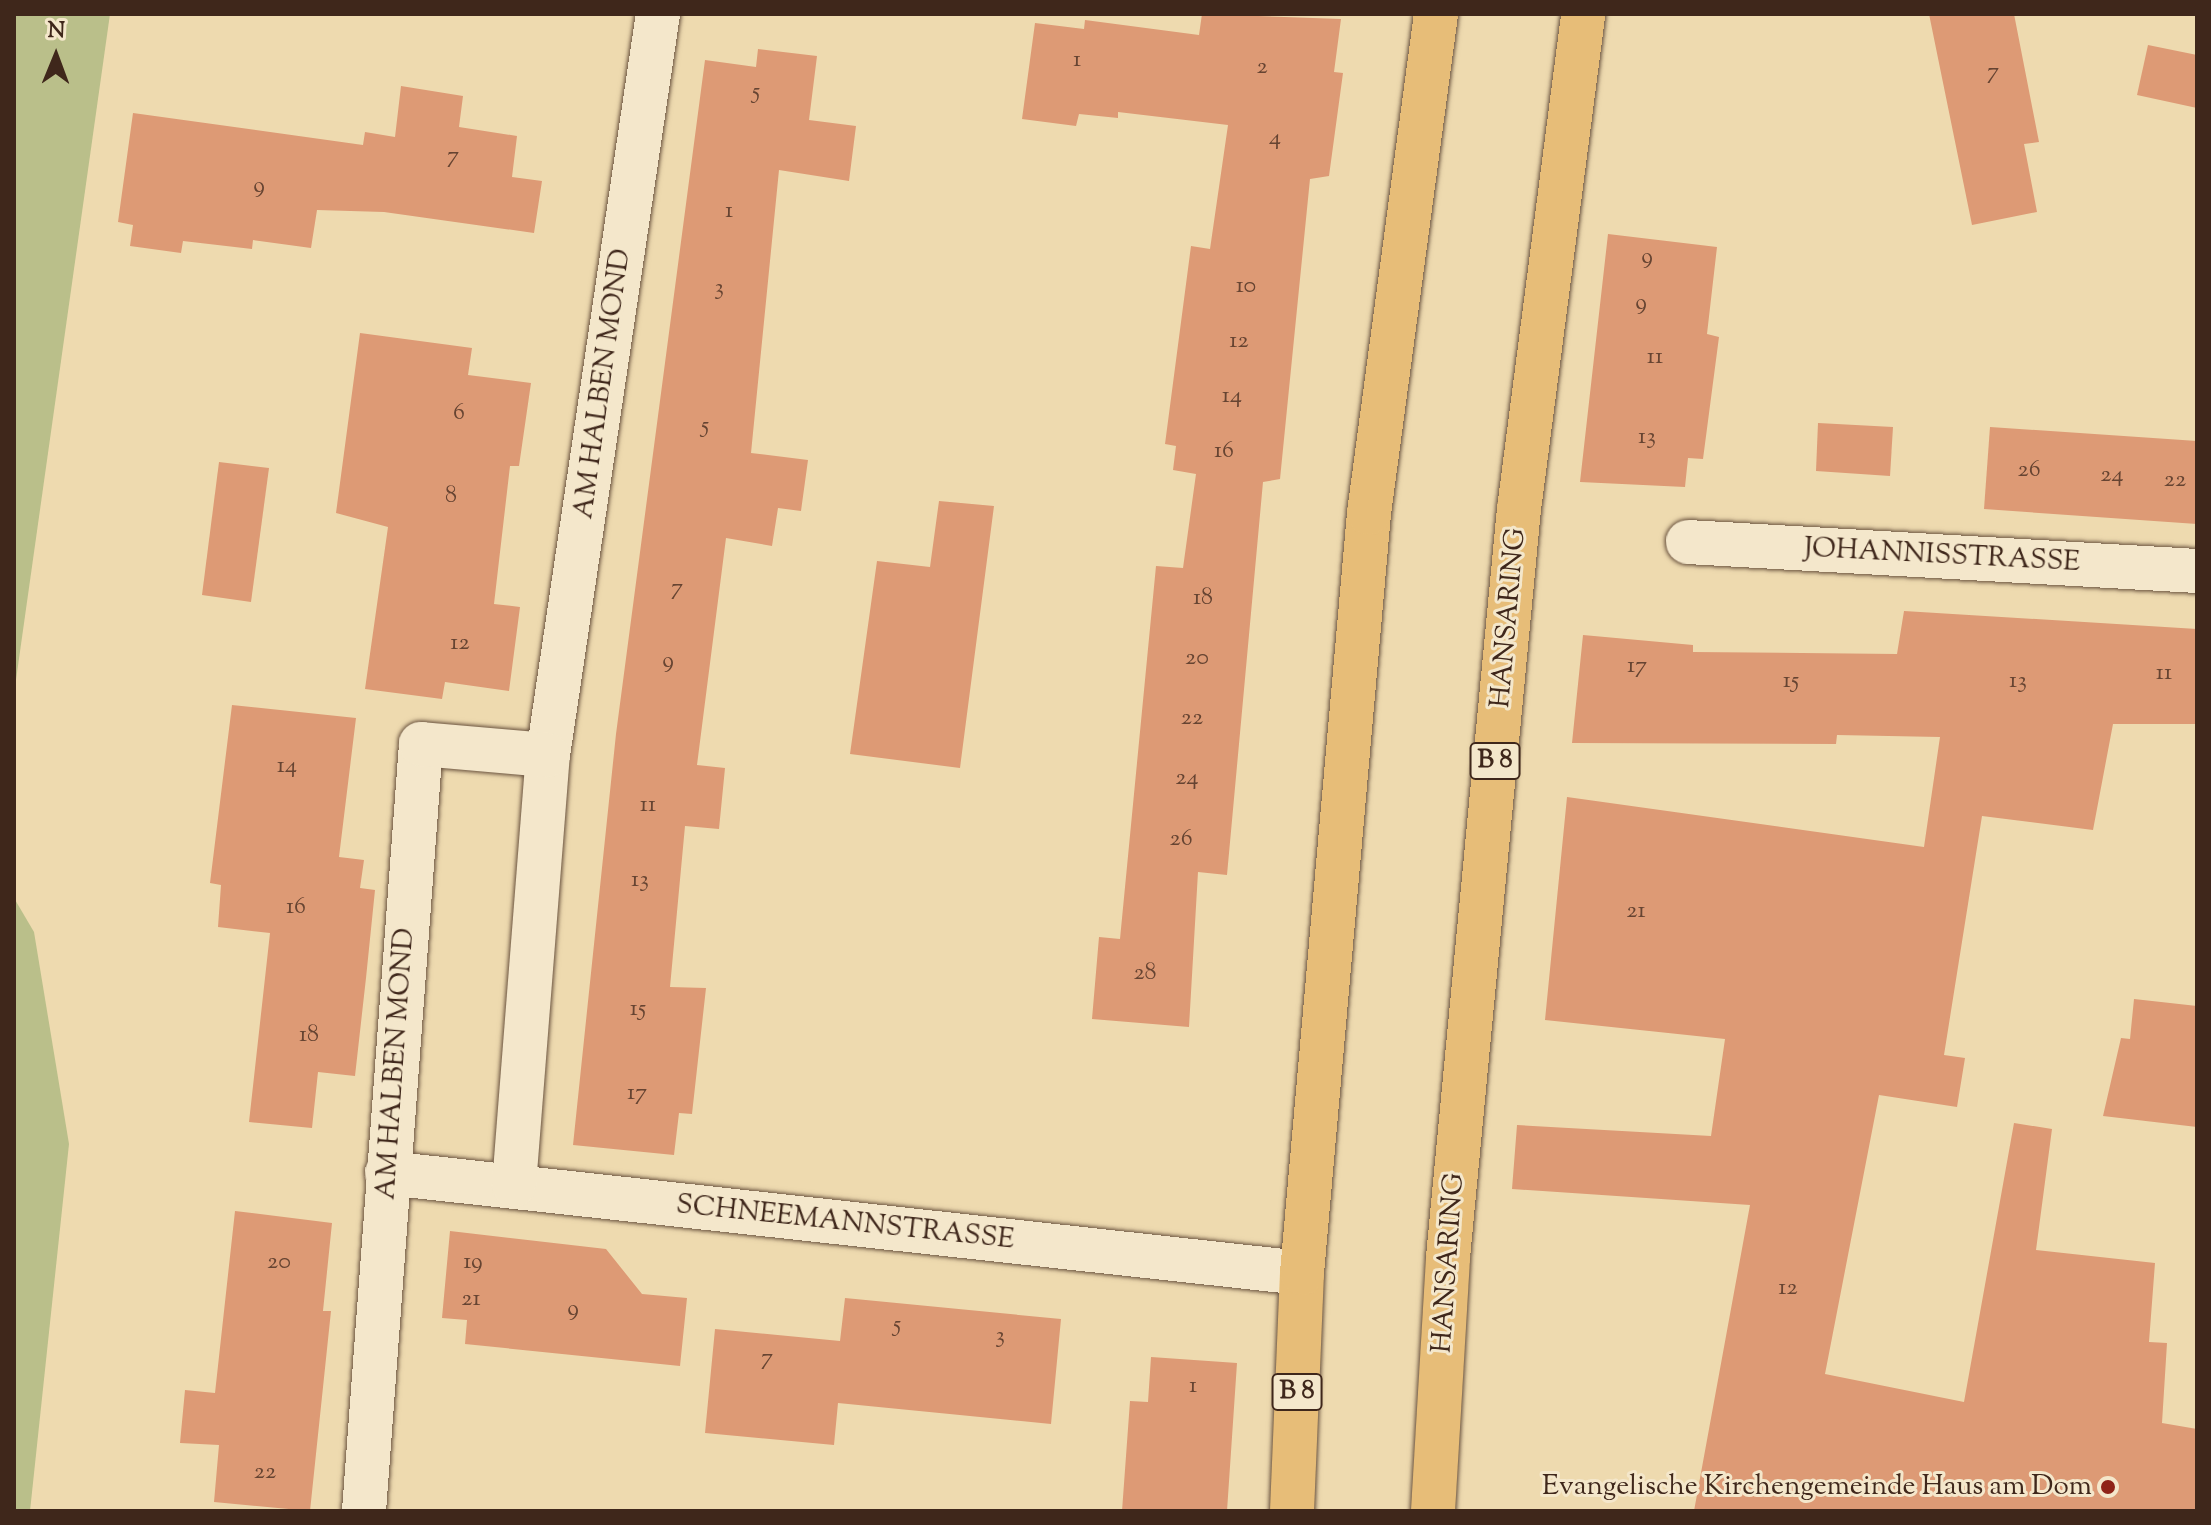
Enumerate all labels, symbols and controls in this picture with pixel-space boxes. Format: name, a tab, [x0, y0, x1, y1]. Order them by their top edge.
north arrow	[16, 16, 96, 96]
text: N	[47, 16, 65, 48]
house number: 1	[1073, 47, 1081, 75]
house number: 2	[1256, 54, 1268, 82]
house number: 7	[1987, 59, 1999, 87]
house number: 5	[752, 79, 760, 107]
house number: 4	[1269, 125, 1281, 153]
house number: 7	[447, 143, 459, 171]
house number: 9	[253, 173, 265, 201]
house number: 1	[725, 198, 733, 226]
house number: 9	[1641, 244, 1653, 272]
street label: AM HALBEN MOND	[567, 247, 639, 521]
house number: 10	[1236, 273, 1256, 301]
house number: 3	[714, 275, 724, 303]
house number: 9	[1635, 290, 1647, 318]
house number: 12	[1229, 328, 1249, 356]
house number: 11	[1647, 344, 1663, 372]
house number: 14	[1222, 383, 1242, 411]
house number: 6	[453, 400, 465, 428]
house number: 5	[701, 413, 709, 441]
house number: 13	[1638, 424, 1656, 452]
house number: 16	[1214, 438, 1234, 466]
house number: 26	[2017, 457, 2041, 485]
house number: 24	[2100, 462, 2124, 490]
house number: 22	[2164, 467, 2186, 495]
house number: 8	[445, 483, 457, 511]
street label: HANSARING	[1484, 527, 1534, 709]
street label: JOHANNISSTRASSE	[1803, 532, 2081, 580]
house number: 7	[671, 575, 683, 603]
house number: 18	[1193, 585, 1213, 613]
house number: 12	[450, 630, 470, 658]
house number: 20	[1185, 645, 1209, 673]
house number: 9	[662, 648, 674, 676]
house number: 17	[1627, 653, 1647, 681]
house number: 11	[2156, 660, 2172, 688]
house number: 15	[1783, 668, 1799, 696]
house number: 13	[2009, 668, 2027, 696]
house number: 22	[1181, 705, 1203, 733]
road number: B 8	[1469, 739, 1521, 783]
house number: 14	[277, 753, 297, 781]
house number: 24	[1175, 765, 1199, 793]
house number: 11	[640, 792, 656, 820]
house number: 26	[1169, 826, 1193, 854]
house number: 13	[631, 867, 649, 895]
house number: 16	[286, 894, 306, 922]
house number: 21	[1626, 898, 1646, 926]
street label: AM HALBEN MOND	[370, 927, 422, 1201]
house number: 28	[1133, 960, 1157, 988]
house number: 15	[630, 996, 646, 1024]
house number: 18	[299, 1022, 319, 1050]
house number: 17	[627, 1080, 647, 1108]
street label: HANSARING	[1426, 1172, 1472, 1354]
street label: SCHNEEMANNSTRASSE	[674, 1189, 1016, 1257]
house number: 20	[267, 1249, 291, 1277]
house number: 19	[463, 1249, 483, 1277]
house number: 12	[1778, 1275, 1798, 1303]
house number: 21	[461, 1286, 481, 1314]
house number: 9	[567, 1296, 579, 1324]
house number: 5	[893, 1312, 901, 1340]
house number: 3	[995, 1323, 1005, 1351]
house number: 7	[761, 1345, 773, 1373]
road number: B 8	[1271, 1370, 1323, 1414]
house number: 1	[1189, 1373, 1197, 1401]
house number: 22	[254, 1459, 276, 1487]
place label: Evangelische Kirchengemeinde Haus am Dom	[1542, 1470, 2092, 1504]
marker: Evangelische Kirchengemeinde Haus am Dom	[2099, 1478, 2117, 1496]

